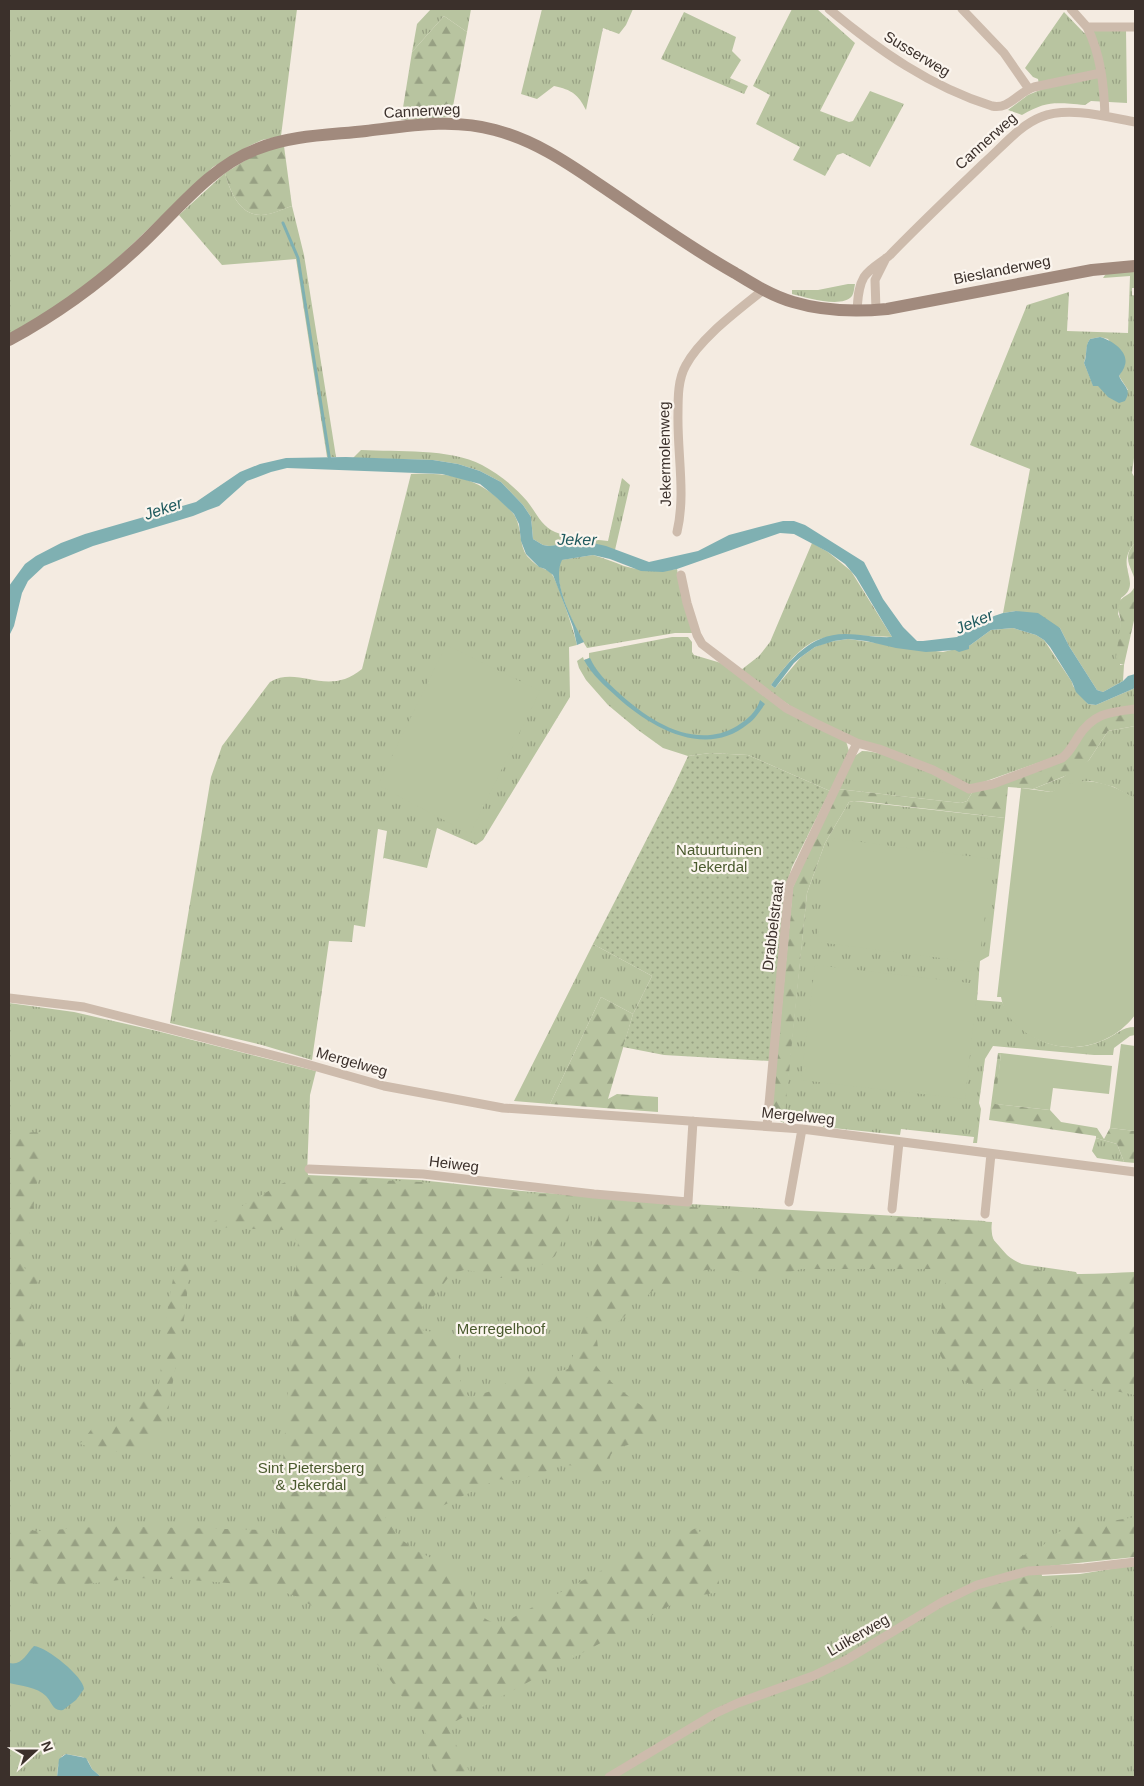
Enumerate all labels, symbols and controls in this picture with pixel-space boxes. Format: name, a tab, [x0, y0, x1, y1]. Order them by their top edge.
street label: Susserweg	[881, 27, 953, 80]
street label: Cannerweg	[383, 100, 461, 121]
street label: Cannerweg	[951, 109, 1020, 173]
street label: Bieslanderweg	[952, 252, 1052, 287]
street label: Jekermolenweg	[655, 401, 674, 507]
water label: Jeker	[141, 494, 185, 523]
water label: Jeker	[556, 531, 597, 548]
water label: Jeker	[952, 606, 996, 637]
park label: Natuurtuinen Jekerdal	[676, 841, 762, 875]
street label: Drabbelstraat	[759, 879, 787, 972]
street label: Mergelweg	[315, 1043, 390, 1080]
street label: Mergelweg	[761, 1103, 835, 1128]
street label: Heiweg	[428, 1152, 480, 1175]
park label: Merregelhoof	[457, 1320, 546, 1337]
park label: Sint Pietersberg & Jekerdal	[258, 1459, 364, 1493]
street label: Luikerweg	[824, 1610, 892, 1659]
north arrow	[10, 1726, 60, 1776]
text: N	[38, 1739, 56, 1754]

